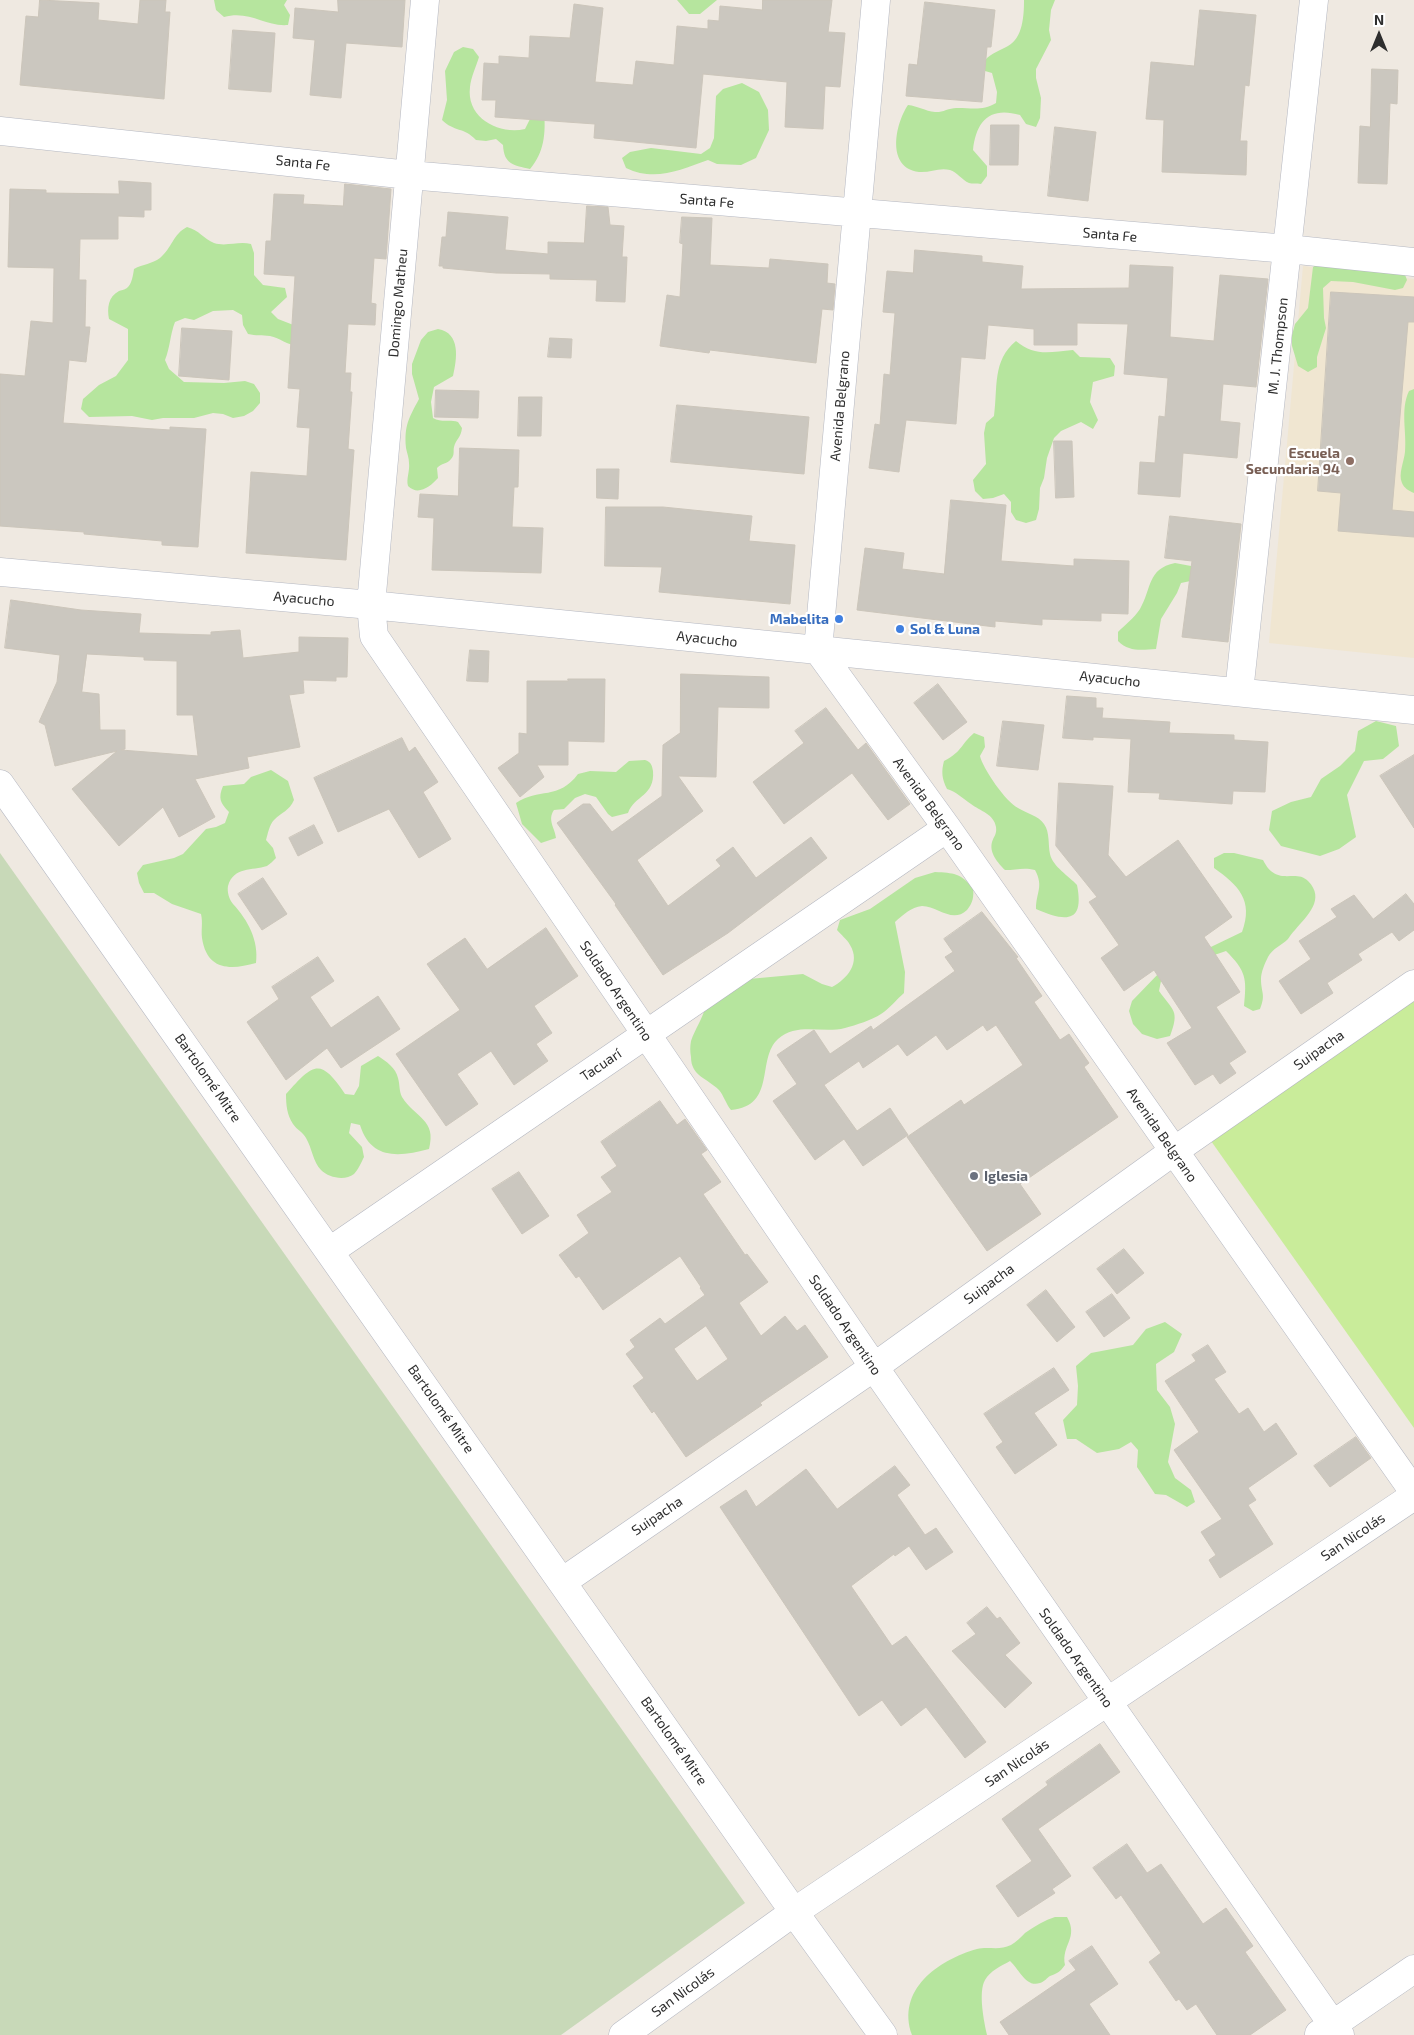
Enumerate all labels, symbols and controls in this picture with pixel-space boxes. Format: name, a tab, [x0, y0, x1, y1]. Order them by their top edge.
north arrow	[1354, 10, 1404, 60]
text: N	[1374, 11, 1384, 28]
street label: Santa Fe	[275, 152, 331, 174]
street label: Santa Fe	[679, 190, 735, 212]
street label: Santa Fe	[1082, 224, 1138, 246]
street label: Domingo Matheu	[385, 248, 411, 358]
street label: M. J. Thompson	[1265, 297, 1291, 395]
street label: Avenida Belgrano	[827, 350, 853, 462]
place label: Escuela Secundaria 94	[1246, 445, 1340, 478]
marker: Escuela Secundaria 94	[1344, 455, 1356, 467]
street label: Ayacucho	[273, 588, 335, 610]
place label: Mabelita	[770, 611, 829, 627]
marker: Mabelita	[833, 613, 845, 625]
place label: Sol & Luna	[910, 621, 980, 637]
marker: Sol & Luna	[894, 623, 906, 635]
street label: Ayacucho	[676, 627, 738, 651]
street label: Ayacucho	[1079, 667, 1141, 691]
street label: Avenida Belgrano	[890, 754, 968, 854]
street label: Soldado Argentino	[576, 938, 656, 1044]
street label: Suipacha	[1291, 1027, 1347, 1073]
street label: Bartolomé Mitre	[171, 1030, 245, 1126]
street label: Tacuarí	[577, 1045, 625, 1085]
street label: Avenida Belgrano	[1123, 1085, 1201, 1185]
place label: Iglesia	[984, 1168, 1028, 1184]
marker: Iglesia	[968, 1170, 980, 1182]
street label: Suipacha	[961, 1260, 1017, 1308]
street label: Soldado Argentino	[805, 1272, 885, 1378]
street label: Bartolomé Mitre	[404, 1361, 478, 1457]
street label: Suipacha	[628, 1493, 686, 1539]
street label: San Nicolás	[1318, 1509, 1388, 1565]
street label: Soldado Argentino	[1035, 1605, 1117, 1711]
street label: Bartolomé Mitre	[637, 1693, 711, 1789]
street label: San Nicolás	[982, 1735, 1052, 1791]
street label: San Nicolás	[648, 1964, 718, 2020]

